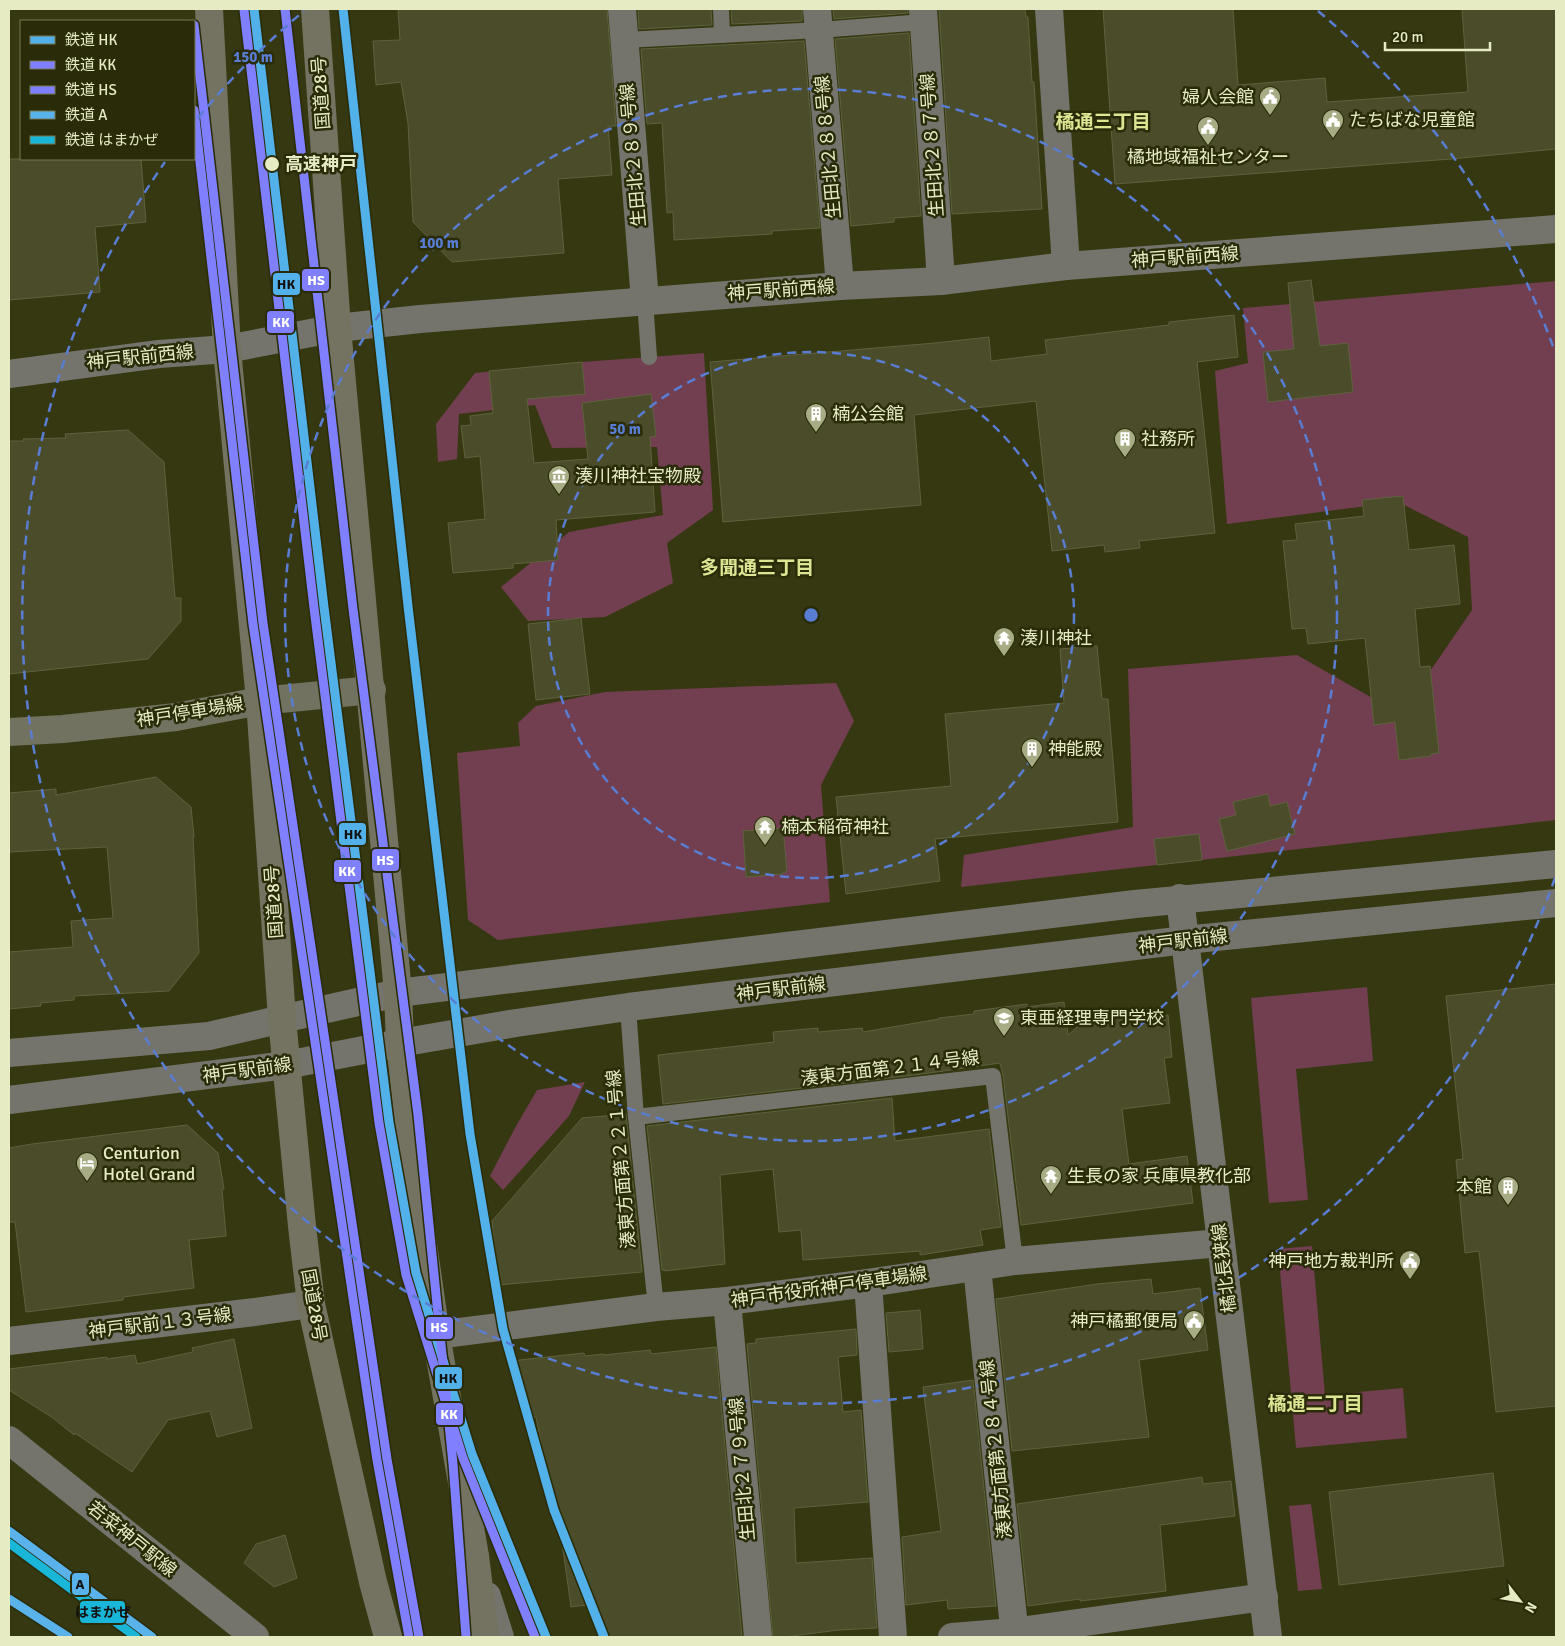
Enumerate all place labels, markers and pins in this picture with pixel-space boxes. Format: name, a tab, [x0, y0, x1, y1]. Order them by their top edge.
public building icon: 婦人会館	[1258, 85, 1282, 116]
place label: 婦人会館	[1182, 86, 1254, 108]
public building icon: たちばな児童館	[1321, 108, 1345, 139]
place label: たちばな児童館	[1349, 109, 1475, 131]
public building icon: 橘地域福祉センター	[1196, 115, 1220, 146]
place label: 橘地域福祉センター	[1127, 146, 1289, 168]
place label: 高速神戸	[285, 153, 357, 175]
marker: 高速神戸	[263, 155, 281, 173]
building icon: 楠公会館	[804, 402, 828, 433]
place label: 楠公会館	[832, 403, 904, 425]
building icon: 社務所	[1113, 427, 1137, 458]
place label: 社務所	[1141, 428, 1195, 450]
museum icon: 湊川神社宝物殿	[547, 464, 571, 495]
place label: 湊川神社宝物殿	[575, 465, 701, 487]
centre of rings	[802, 606, 820, 624]
temple icon: 湊川神社	[992, 626, 1016, 657]
place label: 湊川神社	[1020, 627, 1092, 649]
building icon: 神能殿	[1020, 737, 1044, 768]
place label: 神能殿	[1048, 738, 1102, 760]
temple icon: 楠本稲荷神社	[753, 815, 777, 846]
place label: 楠本稲荷神社	[781, 816, 889, 838]
school or university icon: 東亜経理専門学校	[992, 1006, 1016, 1037]
place label: 東亜経理専門学校	[1020, 1007, 1164, 1029]
place label: Centurion Hotel Grand	[103, 1142, 195, 1185]
hotel icon: Centurion Hotel Grand	[75, 1151, 99, 1182]
temple icon: 生長の家 兵庫県教化部	[1039, 1164, 1063, 1195]
place label: 生長の家 兵庫県教化部	[1067, 1165, 1251, 1187]
building icon: 本館	[1496, 1175, 1520, 1206]
place label: 本館	[1456, 1176, 1492, 1198]
public building icon: 神戸地方裁判所	[1398, 1249, 1422, 1280]
place label: 神戸地方裁判所	[1268, 1250, 1394, 1272]
public building icon: 神戸橘郵便局	[1182, 1309, 1206, 1340]
place label: 神戸橘郵便局	[1070, 1310, 1178, 1332]

